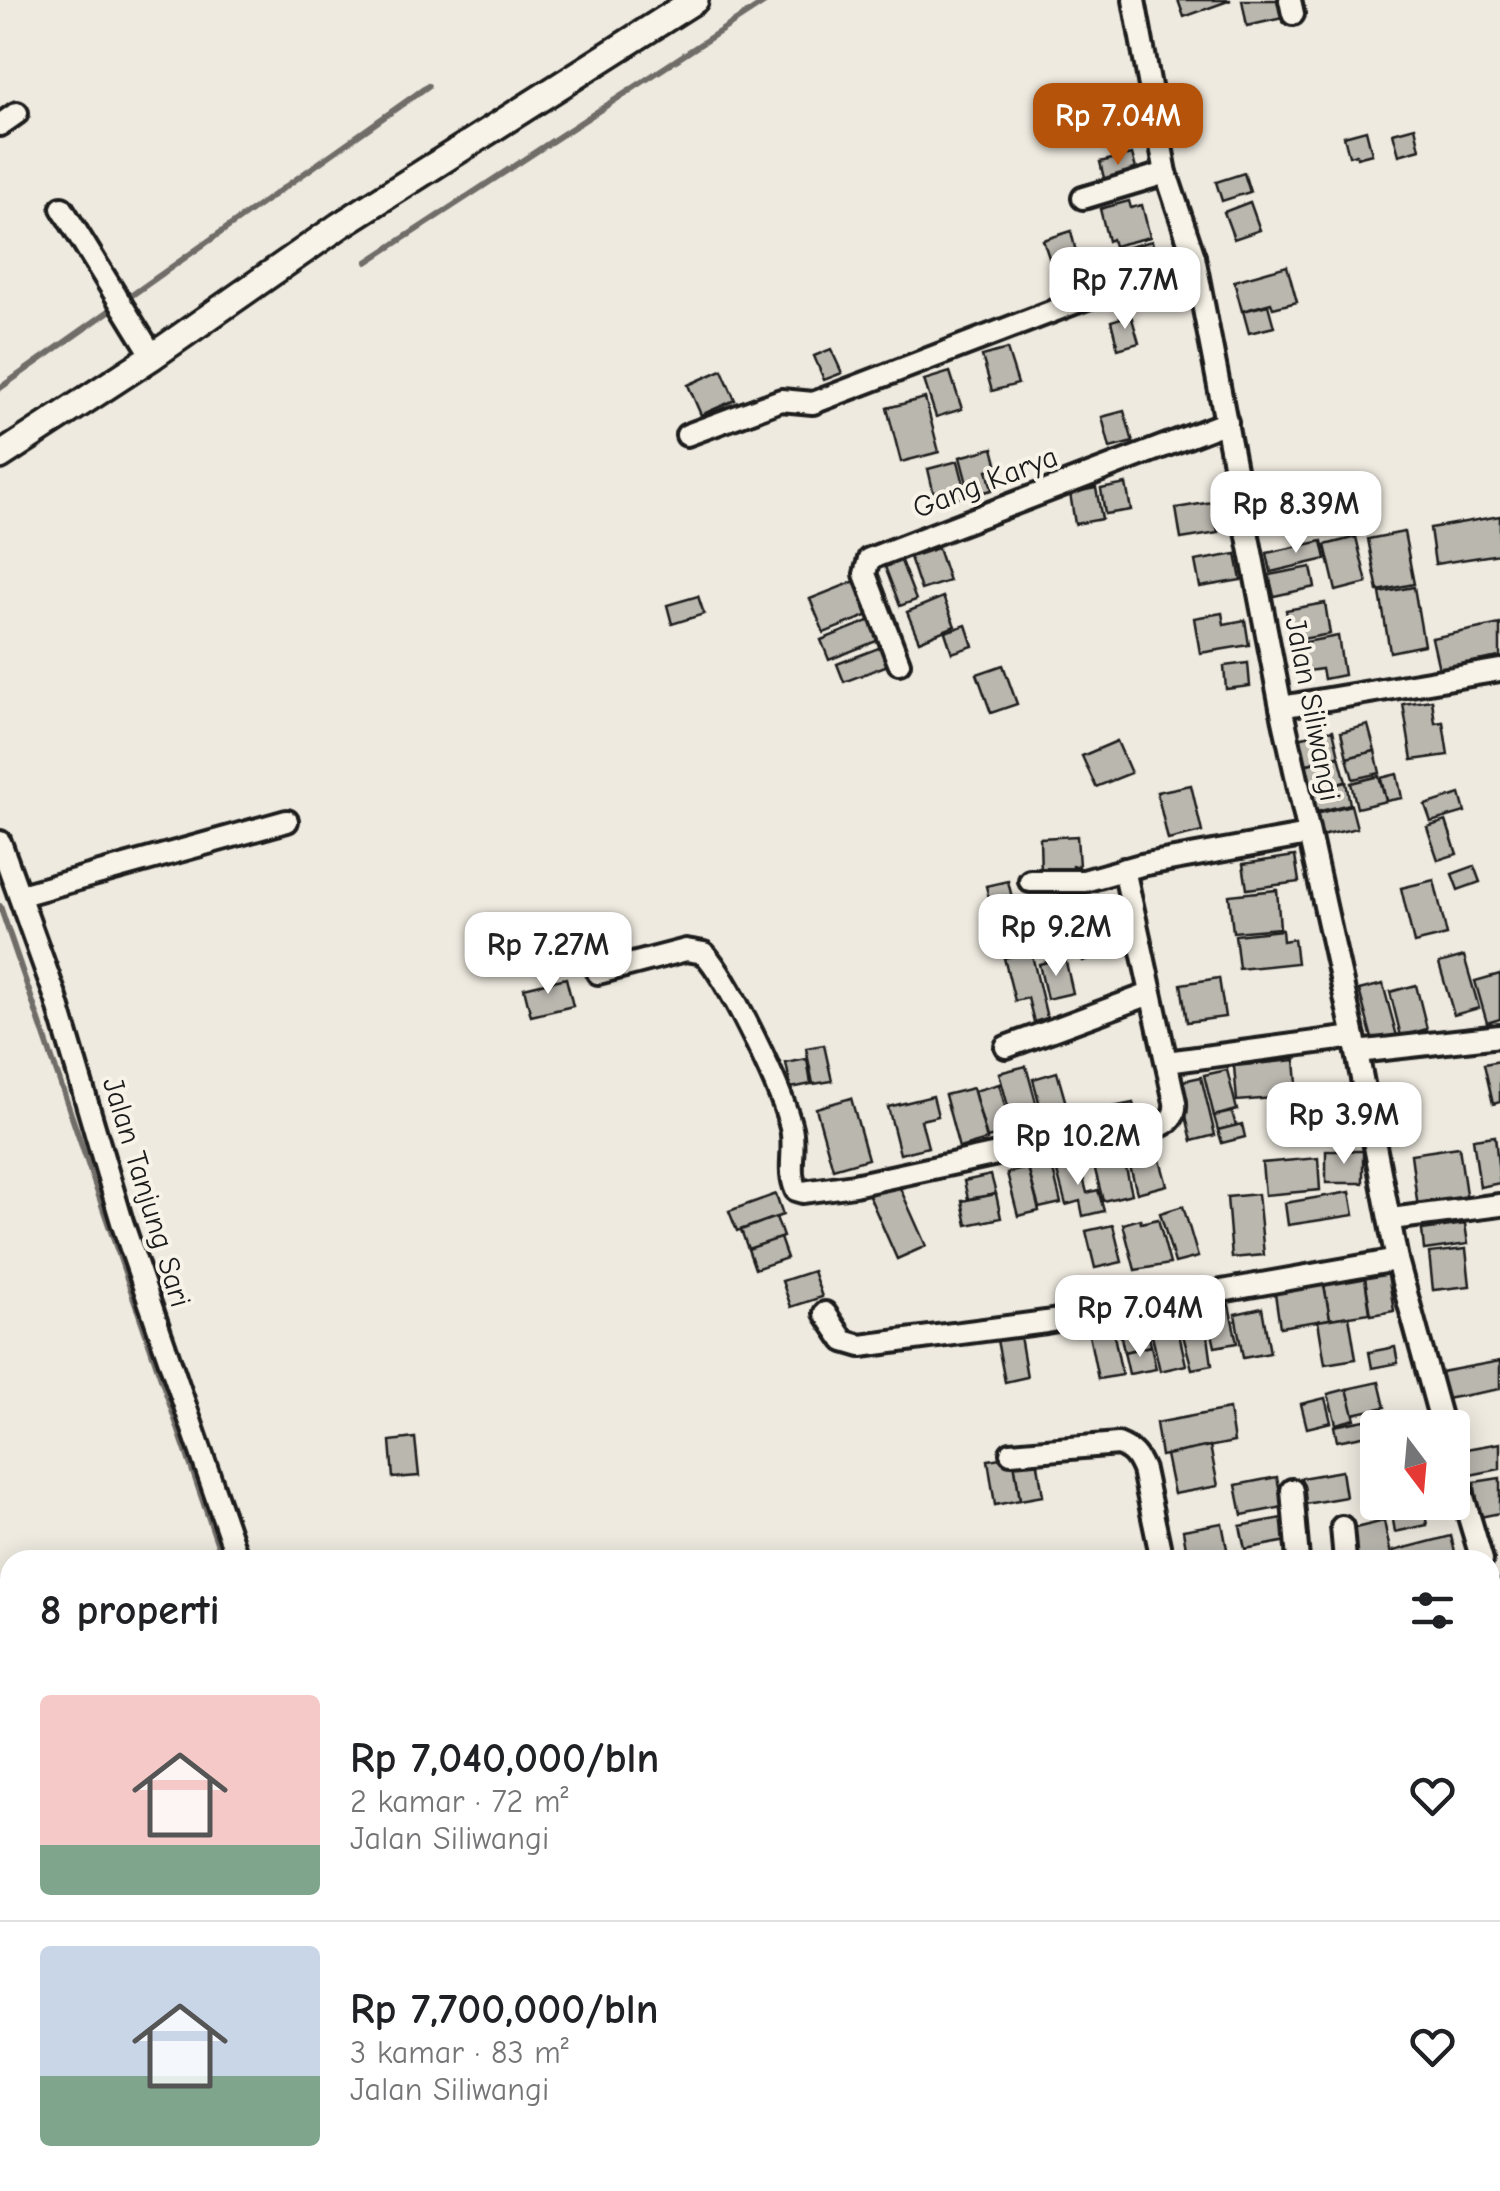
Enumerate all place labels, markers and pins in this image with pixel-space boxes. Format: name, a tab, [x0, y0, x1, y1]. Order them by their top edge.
pin: Rp 7.04M	[1015, 83, 1221, 168]
pin: Rp 7.7M	[1033, 247, 1217, 332]
pin: Rp 8.39M	[1193, 471, 1399, 556]
pin: Rp 9.2M	[964, 894, 1148, 979]
pin: Rp 7.27M	[445, 912, 651, 997]
pin: Rp 3.9M	[1252, 1082, 1436, 1167]
pin: Rp 10.2M	[975, 1103, 1181, 1188]
pin: Rp 7.04M	[1037, 1275, 1243, 1360]

